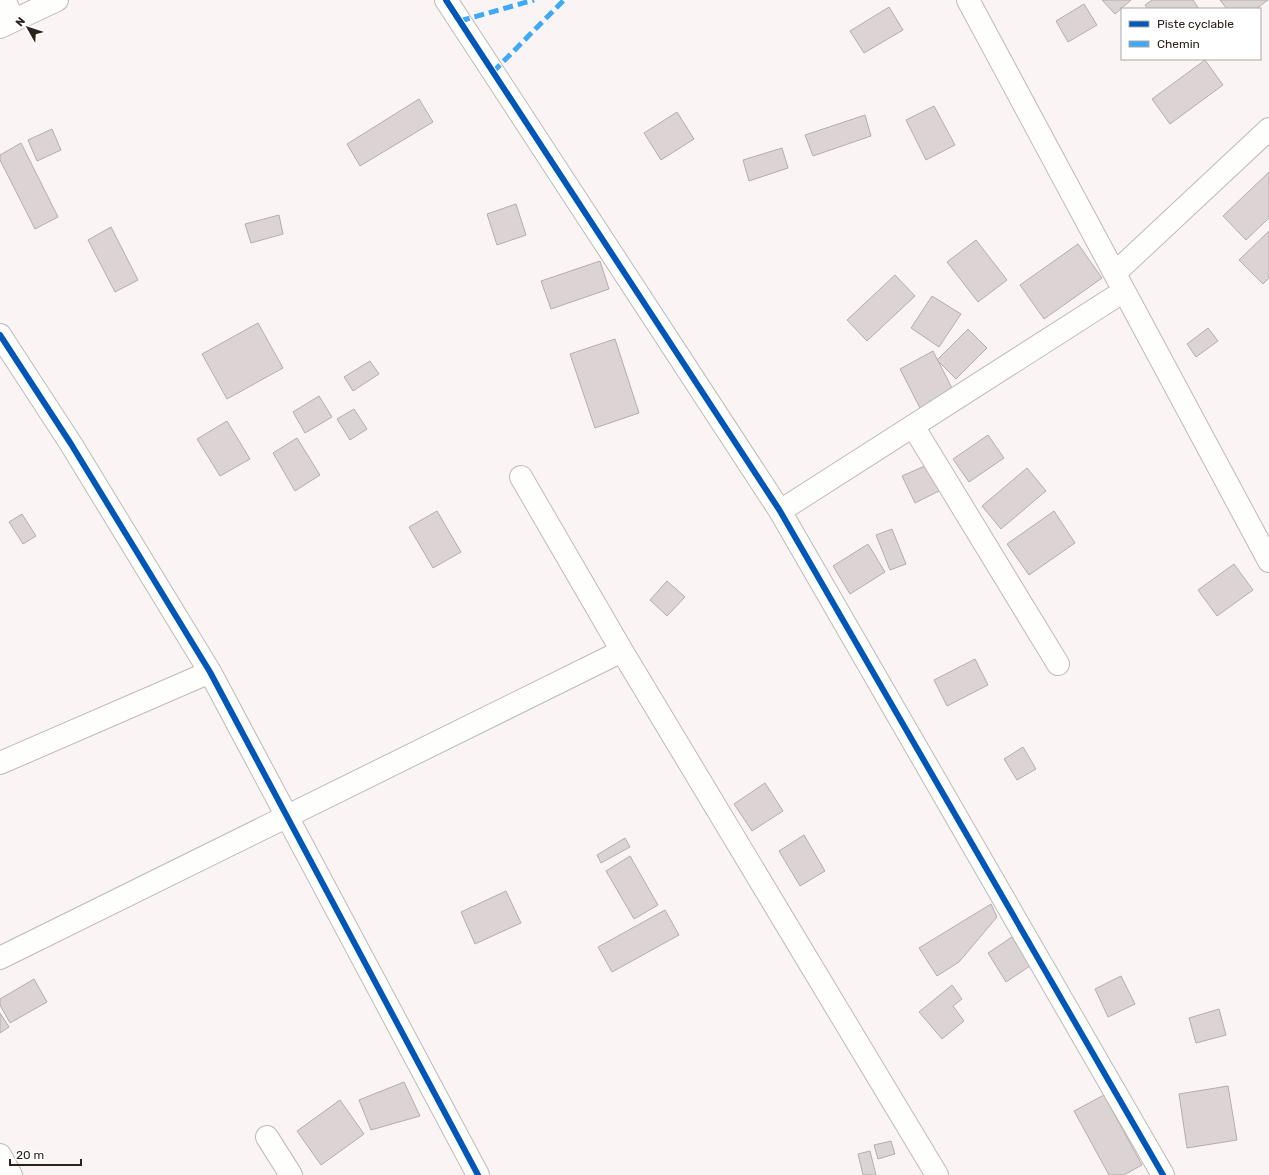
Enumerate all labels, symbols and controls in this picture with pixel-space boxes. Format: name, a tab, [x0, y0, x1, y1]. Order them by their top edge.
north arrow	[8, 8, 48, 48]
legend	[1121, 8, 1261, 60]
text: N	[13, 15, 28, 29]
text: Piste cyclable	[1157, 17, 1234, 31]
text: Chemin	[1157, 37, 1200, 51]
scale bar	[10, 1141, 81, 1167]
text: 20 m	[16, 1148, 44, 1162]

